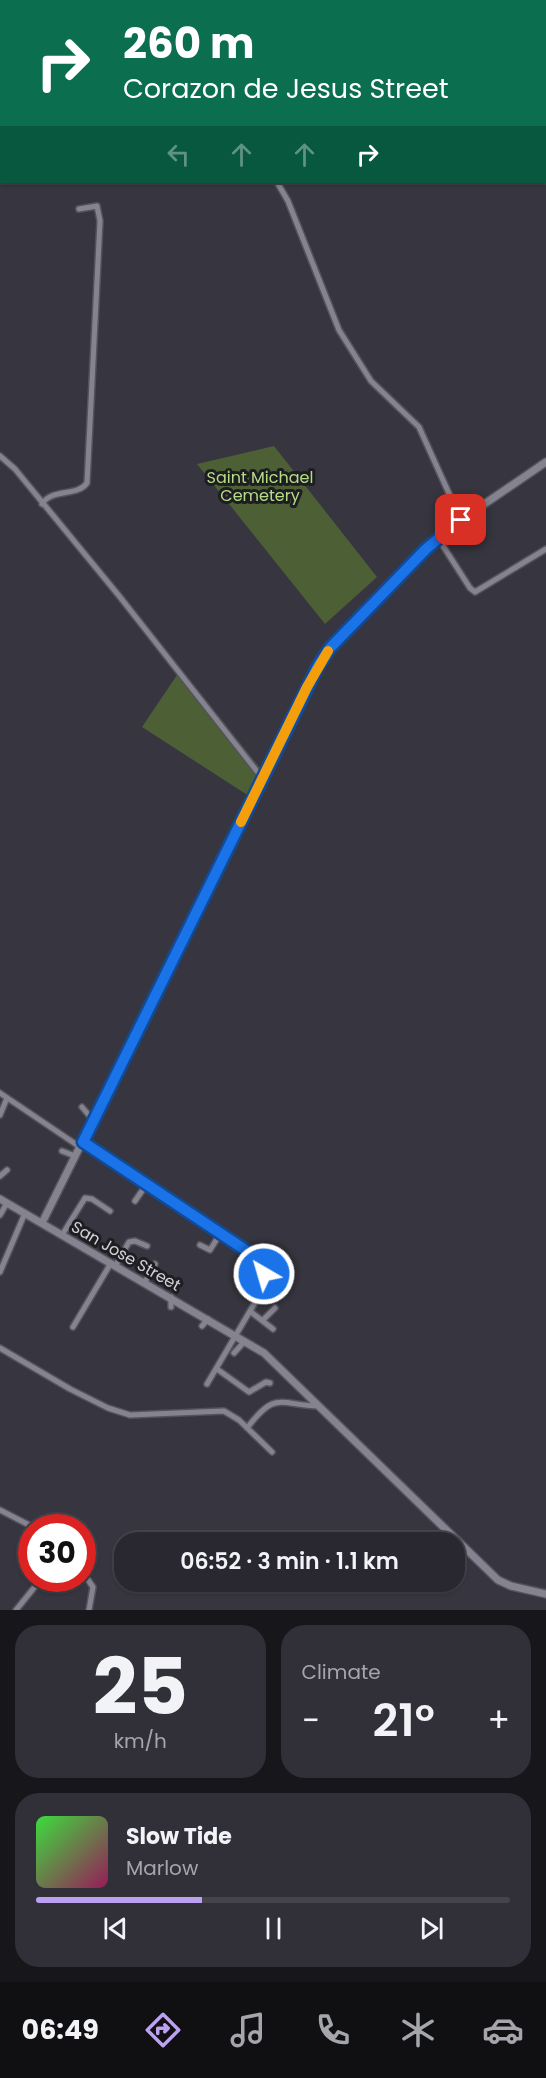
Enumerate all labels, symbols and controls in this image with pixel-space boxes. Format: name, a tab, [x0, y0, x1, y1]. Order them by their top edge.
text: 260 m	[123, 14, 255, 73]
icon: right	[24, 24, 102, 102]
text: Corazon de Jesus Street	[123, 70, 449, 107]
icon: left	[162, 138, 195, 171]
icon: ahead	[225, 138, 258, 171]
icon: ahead	[288, 138, 321, 171]
icon: right	[351, 138, 384, 171]
park label: Saint Michael Cemetery	[207, 466, 313, 507]
pin	[435, 494, 486, 545]
icon: arrive	[444, 503, 477, 536]
street label: San Jose Street	[67, 1215, 185, 1297]
position arrow	[232, 1242, 296, 1306]
speed limit sign: 30	[18, 1514, 96, 1592]
text: 06:52 · 3 min · 1.1 km	[180, 1546, 399, 1577]
text: 25	[93, 1632, 188, 1741]
text: Climate	[302, 1658, 381, 1686]
text: 21°	[373, 1689, 435, 1752]
text: −	[302, 1697, 320, 1744]
text: +	[487, 1697, 510, 1744]
text: km/h	[114, 1727, 167, 1755]
text: Slow Tide	[126, 1821, 232, 1852]
text: Marlow	[126, 1854, 198, 1882]
icon: previous	[99, 1912, 132, 1945]
icon: pause	[257, 1912, 290, 1945]
icon: next	[415, 1912, 448, 1945]
icon: directions	[142, 2009, 184, 2051]
icon: music	[227, 2009, 269, 2051]
icon: phone	[312, 2009, 354, 2051]
icon: climate	[397, 2009, 439, 2051]
icon: car	[482, 2009, 524, 2051]
text: 06:49	[22, 2011, 99, 2048]

